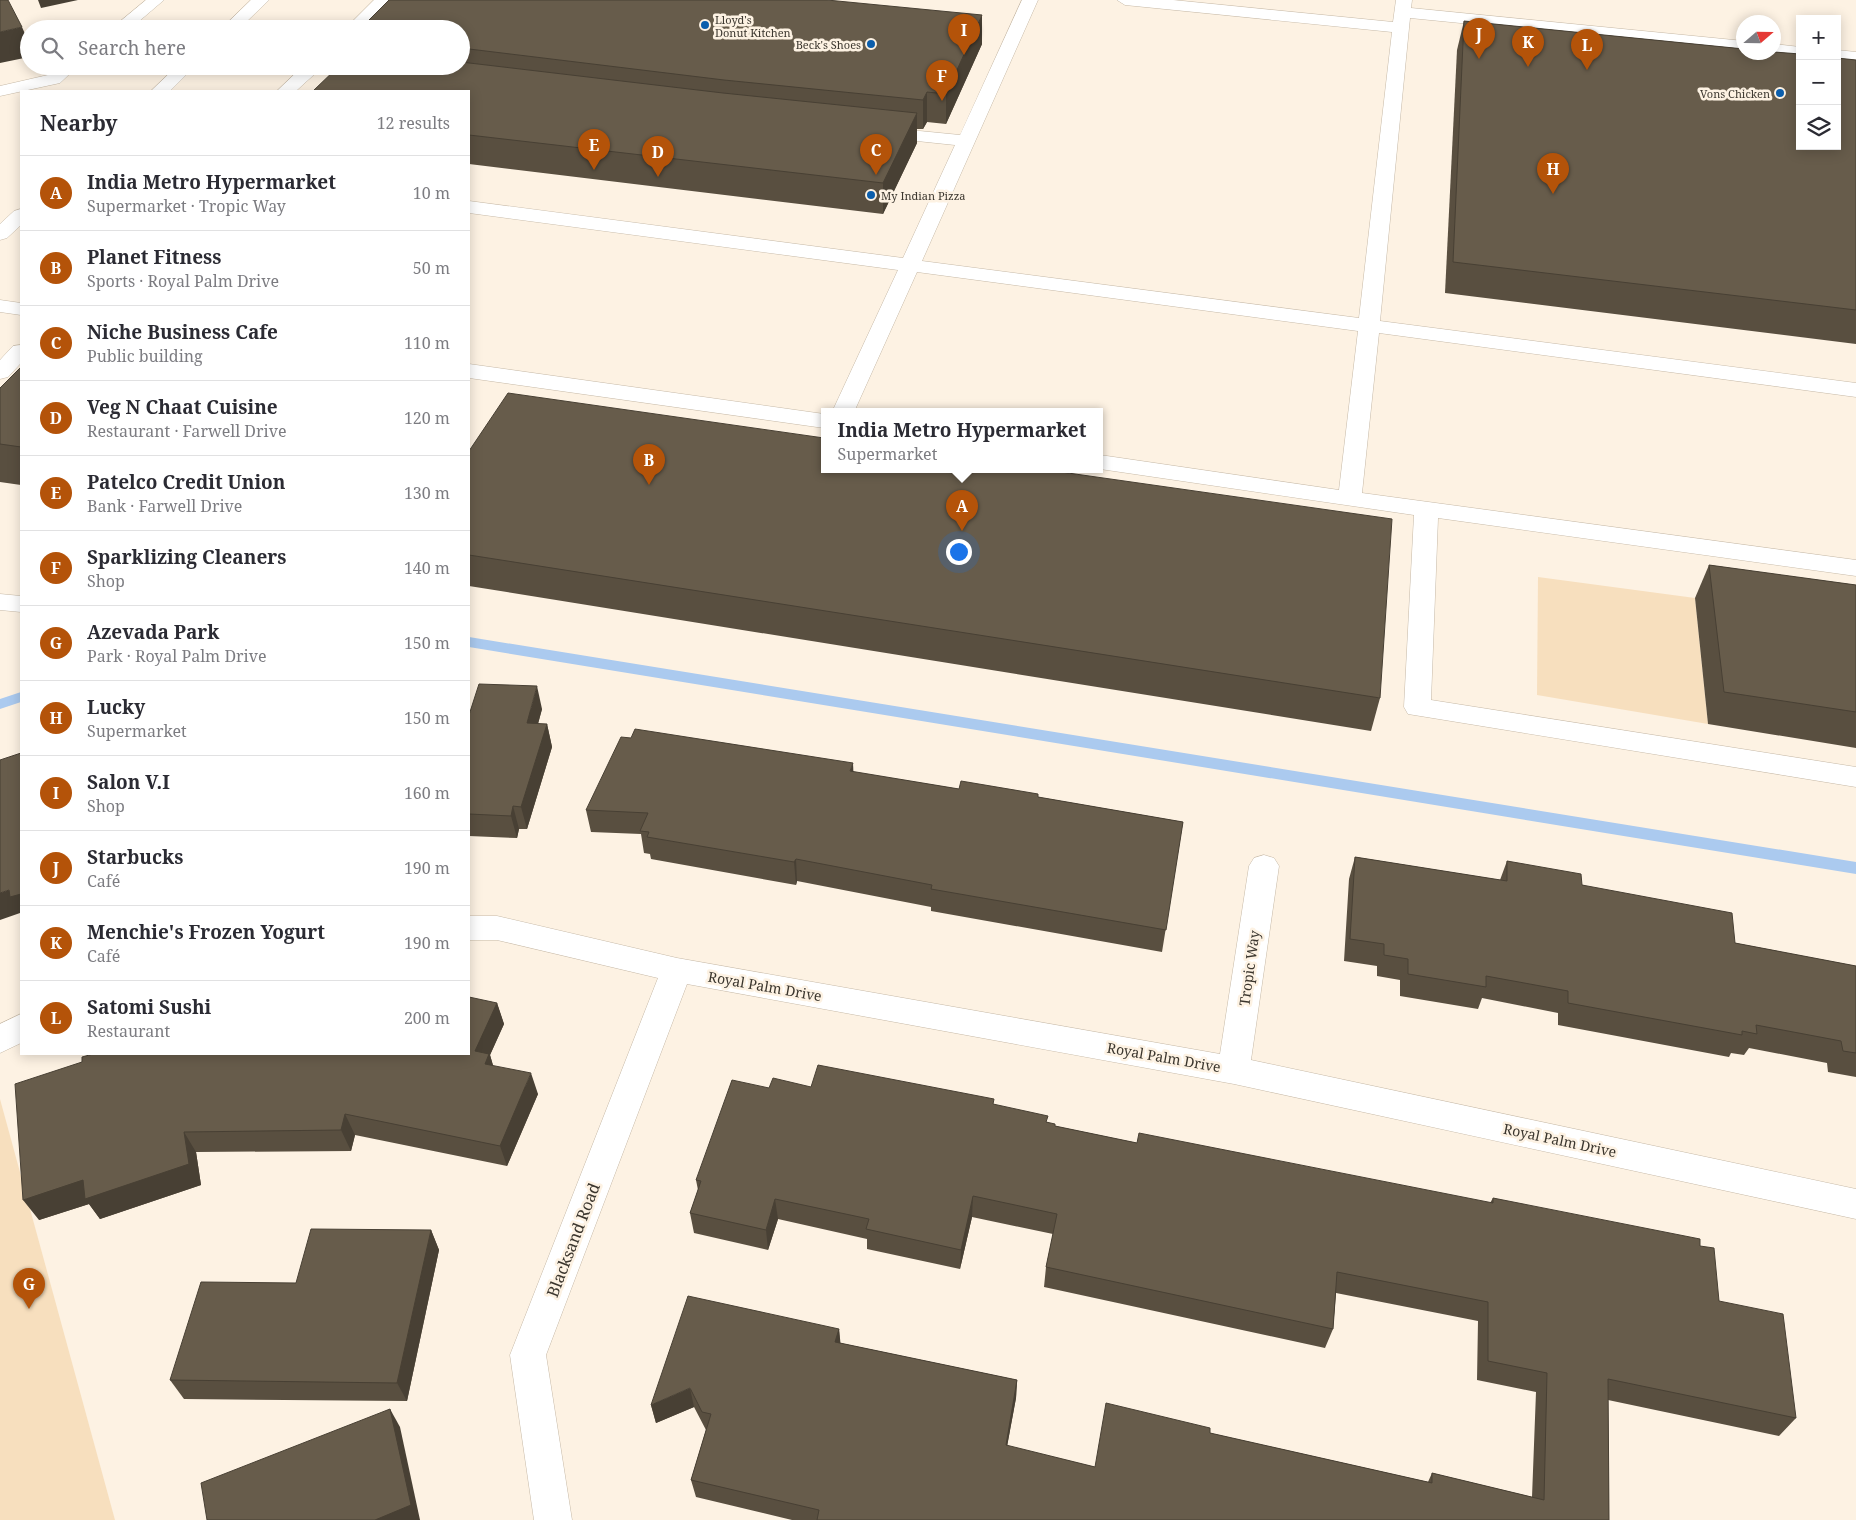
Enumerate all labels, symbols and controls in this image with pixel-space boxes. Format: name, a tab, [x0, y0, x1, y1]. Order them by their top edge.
place label: Lloyd's Donut Kitchen	[715, 12, 791, 40]
pin: I	[948, 14, 980, 55]
north arrow	[1736, 15, 1781, 60]
map controls	[1796, 15, 1841, 150]
button: +	[1796, 15, 1841, 60]
pin: J	[1463, 18, 1495, 59]
marker: Lloyd's Donut Kitchen	[699, 19, 711, 31]
search box	[20, 20, 470, 75]
pin: K	[1512, 26, 1544, 67]
pin: L	[1571, 29, 1603, 70]
icon: search	[38, 34, 66, 62]
text: Search here	[78, 35, 186, 61]
place label: Beck's Shoes	[796, 37, 861, 52]
marker: Beck's Shoes	[865, 38, 877, 50]
pin: F	[926, 60, 958, 101]
button: −	[1796, 60, 1841, 105]
place label: Vons Chicken	[1700, 86, 1770, 101]
marker: Vons Chicken	[1774, 87, 1786, 99]
button: layers	[1796, 105, 1841, 150]
text: Nearby	[40, 109, 118, 137]
text: 12 results	[377, 112, 450, 134]
pin: E	[578, 129, 610, 170]
pin: C	[860, 134, 892, 175]
pin: D	[642, 136, 674, 177]
pin: H	[1537, 153, 1569, 194]
text: India Metro Hypermarket	[87, 169, 336, 195]
text: A	[50, 182, 62, 204]
text: 10 m	[413, 182, 450, 204]
place label: My Indian Pizza	[881, 188, 966, 203]
marker: My Indian Pizza	[865, 189, 877, 201]
text: Supermarket · Tropic Way	[87, 195, 286, 217]
text: Planet Fitness	[87, 244, 221, 270]
text: B	[51, 257, 61, 279]
text: 50 m	[413, 257, 450, 279]
text: Sports · Royal Palm Drive	[87, 270, 279, 292]
text: Niche Business Cafe	[87, 319, 278, 345]
text: C	[51, 332, 61, 354]
text: 110 m	[404, 332, 450, 354]
text: Public building	[87, 345, 203, 367]
text: Veg N Chaat Cuisine	[87, 394, 278, 420]
text: D	[50, 407, 62, 429]
text: 120 m	[404, 407, 450, 429]
popup	[821, 408, 1103, 473]
text: India Metro Hypermarket	[838, 417, 1086, 443]
text: Restaurant · Farwell Drive	[87, 420, 286, 442]
text: Supermarket	[838, 443, 937, 465]
pin: B	[633, 444, 665, 485]
text: Patelco Credit Union	[87, 469, 285, 495]
text: E	[51, 482, 61, 504]
text: 130 m	[404, 482, 450, 504]
pin: A	[946, 490, 978, 531]
text: Bank · Farwell Drive	[87, 495, 242, 517]
your location	[946, 539, 972, 565]
text: Sparklizing Cleaners	[87, 544, 286, 570]
text: F	[51, 557, 61, 579]
text: 140 m	[404, 557, 450, 579]
text: Shop	[87, 570, 125, 592]
text: Azevada Park	[87, 619, 219, 645]
text: G	[50, 632, 62, 654]
text: 150 m	[404, 632, 450, 654]
text: Park · Royal Palm Drive	[87, 645, 267, 667]
text: Lucky	[87, 694, 145, 720]
text: H	[49, 707, 63, 729]
text: 150 m	[404, 707, 450, 729]
text: Supermarket	[87, 720, 187, 742]
text: Salon V.I	[87, 769, 170, 795]
text: I	[53, 782, 59, 804]
text: 160 m	[404, 782, 450, 804]
text: Shop	[87, 795, 125, 817]
text: Starbucks	[87, 844, 183, 870]
text: J	[53, 857, 59, 879]
text: 190 m	[404, 857, 450, 879]
text: Café	[87, 870, 120, 892]
text: Menchie's Frozen Yogurt	[87, 919, 325, 945]
street label: Tropic Way	[1234, 929, 1264, 1007]
text: K	[50, 932, 62, 954]
text: 190 m	[404, 932, 450, 954]
text: Café	[87, 945, 120, 967]
street label: Royal Palm Drive	[707, 967, 823, 1005]
text: Satomi Sushi	[87, 994, 211, 1020]
text: L	[51, 1007, 61, 1029]
text: 200 m	[404, 1007, 450, 1029]
text: Restaurant	[87, 1020, 170, 1042]
street label: Royal Palm Drive	[1106, 1038, 1222, 1076]
street label: Royal Palm Drive	[1502, 1119, 1618, 1161]
street label: Blacksand Road	[541, 1180, 605, 1300]
pin: G	[13, 1268, 45, 1309]

